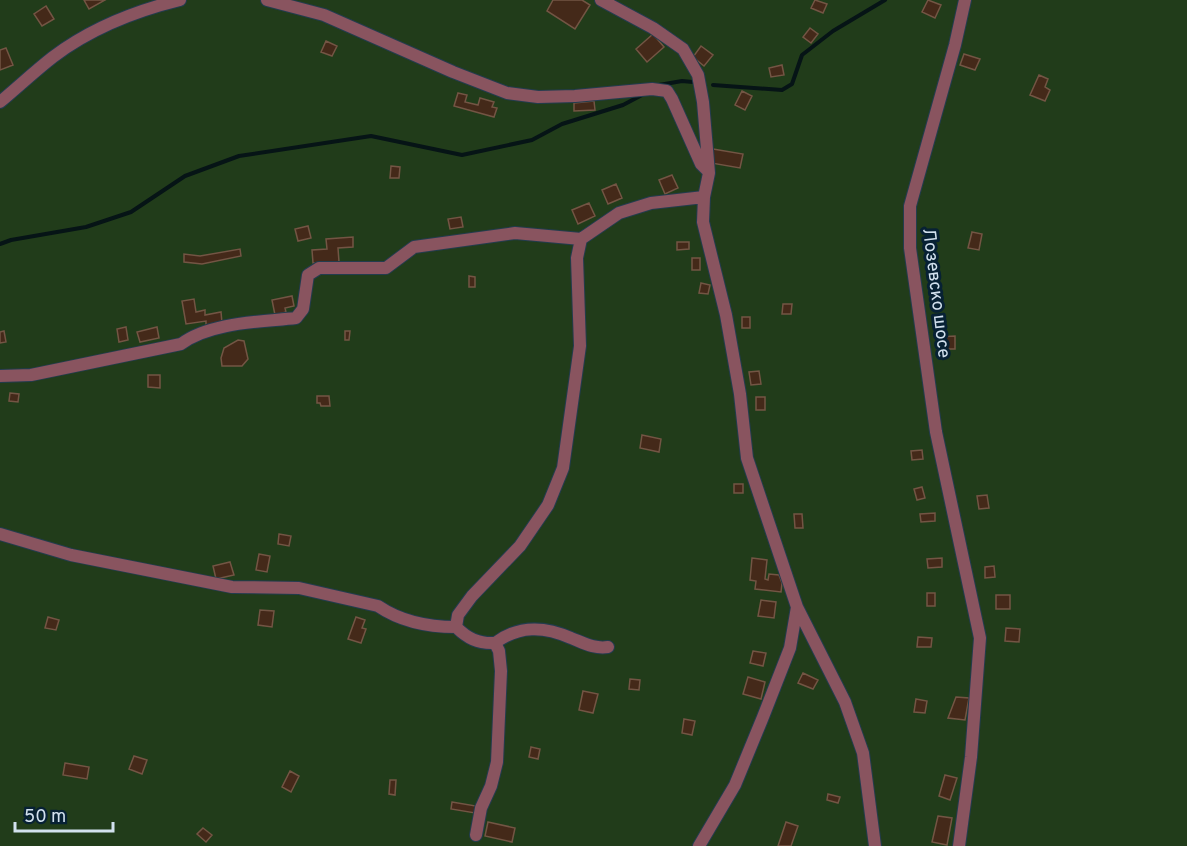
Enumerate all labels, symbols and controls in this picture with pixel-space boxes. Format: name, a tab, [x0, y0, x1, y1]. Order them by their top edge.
street label: Лозевско шосе	[916, 227, 955, 359]
scale bar	[15, 795, 112, 833]
text: 50 m	[24, 806, 66, 829]

